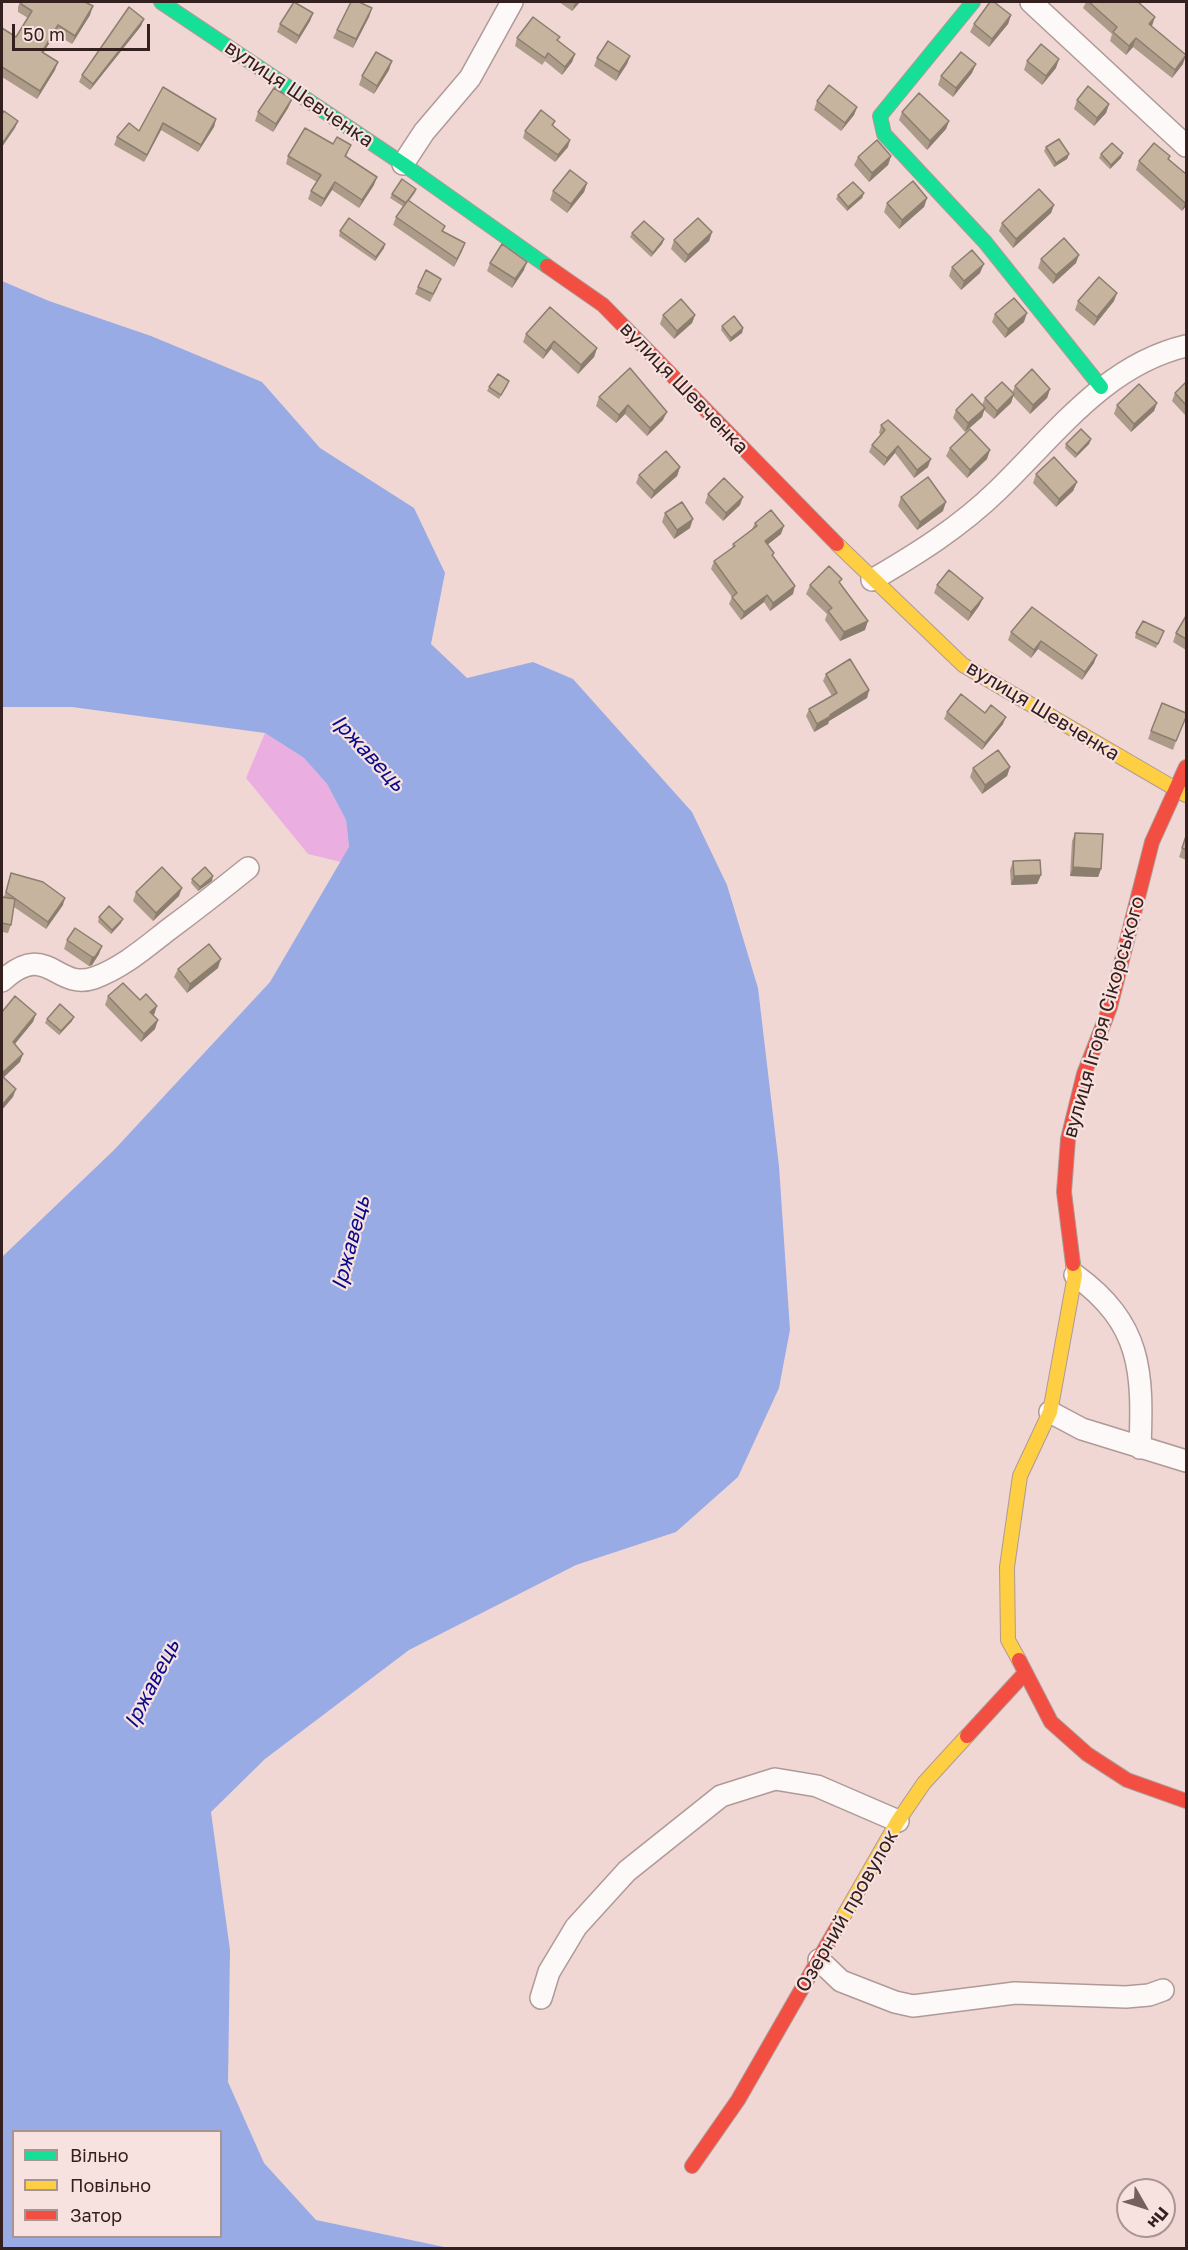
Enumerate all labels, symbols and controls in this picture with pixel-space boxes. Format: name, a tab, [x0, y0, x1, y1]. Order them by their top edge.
scale bar	[15, 12, 153, 50]
text: 50 m	[23, 23, 65, 45]
street label: вулиця Шевченка	[220, 35, 378, 153]
street label: вулиця Шевченка	[615, 317, 753, 459]
street label: вулиця Шевченка	[962, 656, 1124, 766]
water label: Іржавець	[326, 709, 410, 797]
street label: вулиця Ігоря Сікорського	[1058, 893, 1150, 1141]
water label: Іржавець	[326, 1194, 376, 1292]
water label: Іржавець	[119, 1636, 185, 1732]
street label: Озерний провулок	[791, 1825, 903, 1997]
legend	[12, 2130, 222, 2238]
text: Вільно	[70, 2144, 129, 2166]
text: Повільно	[70, 2174, 151, 2196]
north arrow	[1116, 2178, 1176, 2238]
text: Пн	[1144, 2203, 1173, 2233]
text: Затор	[70, 2204, 122, 2226]

